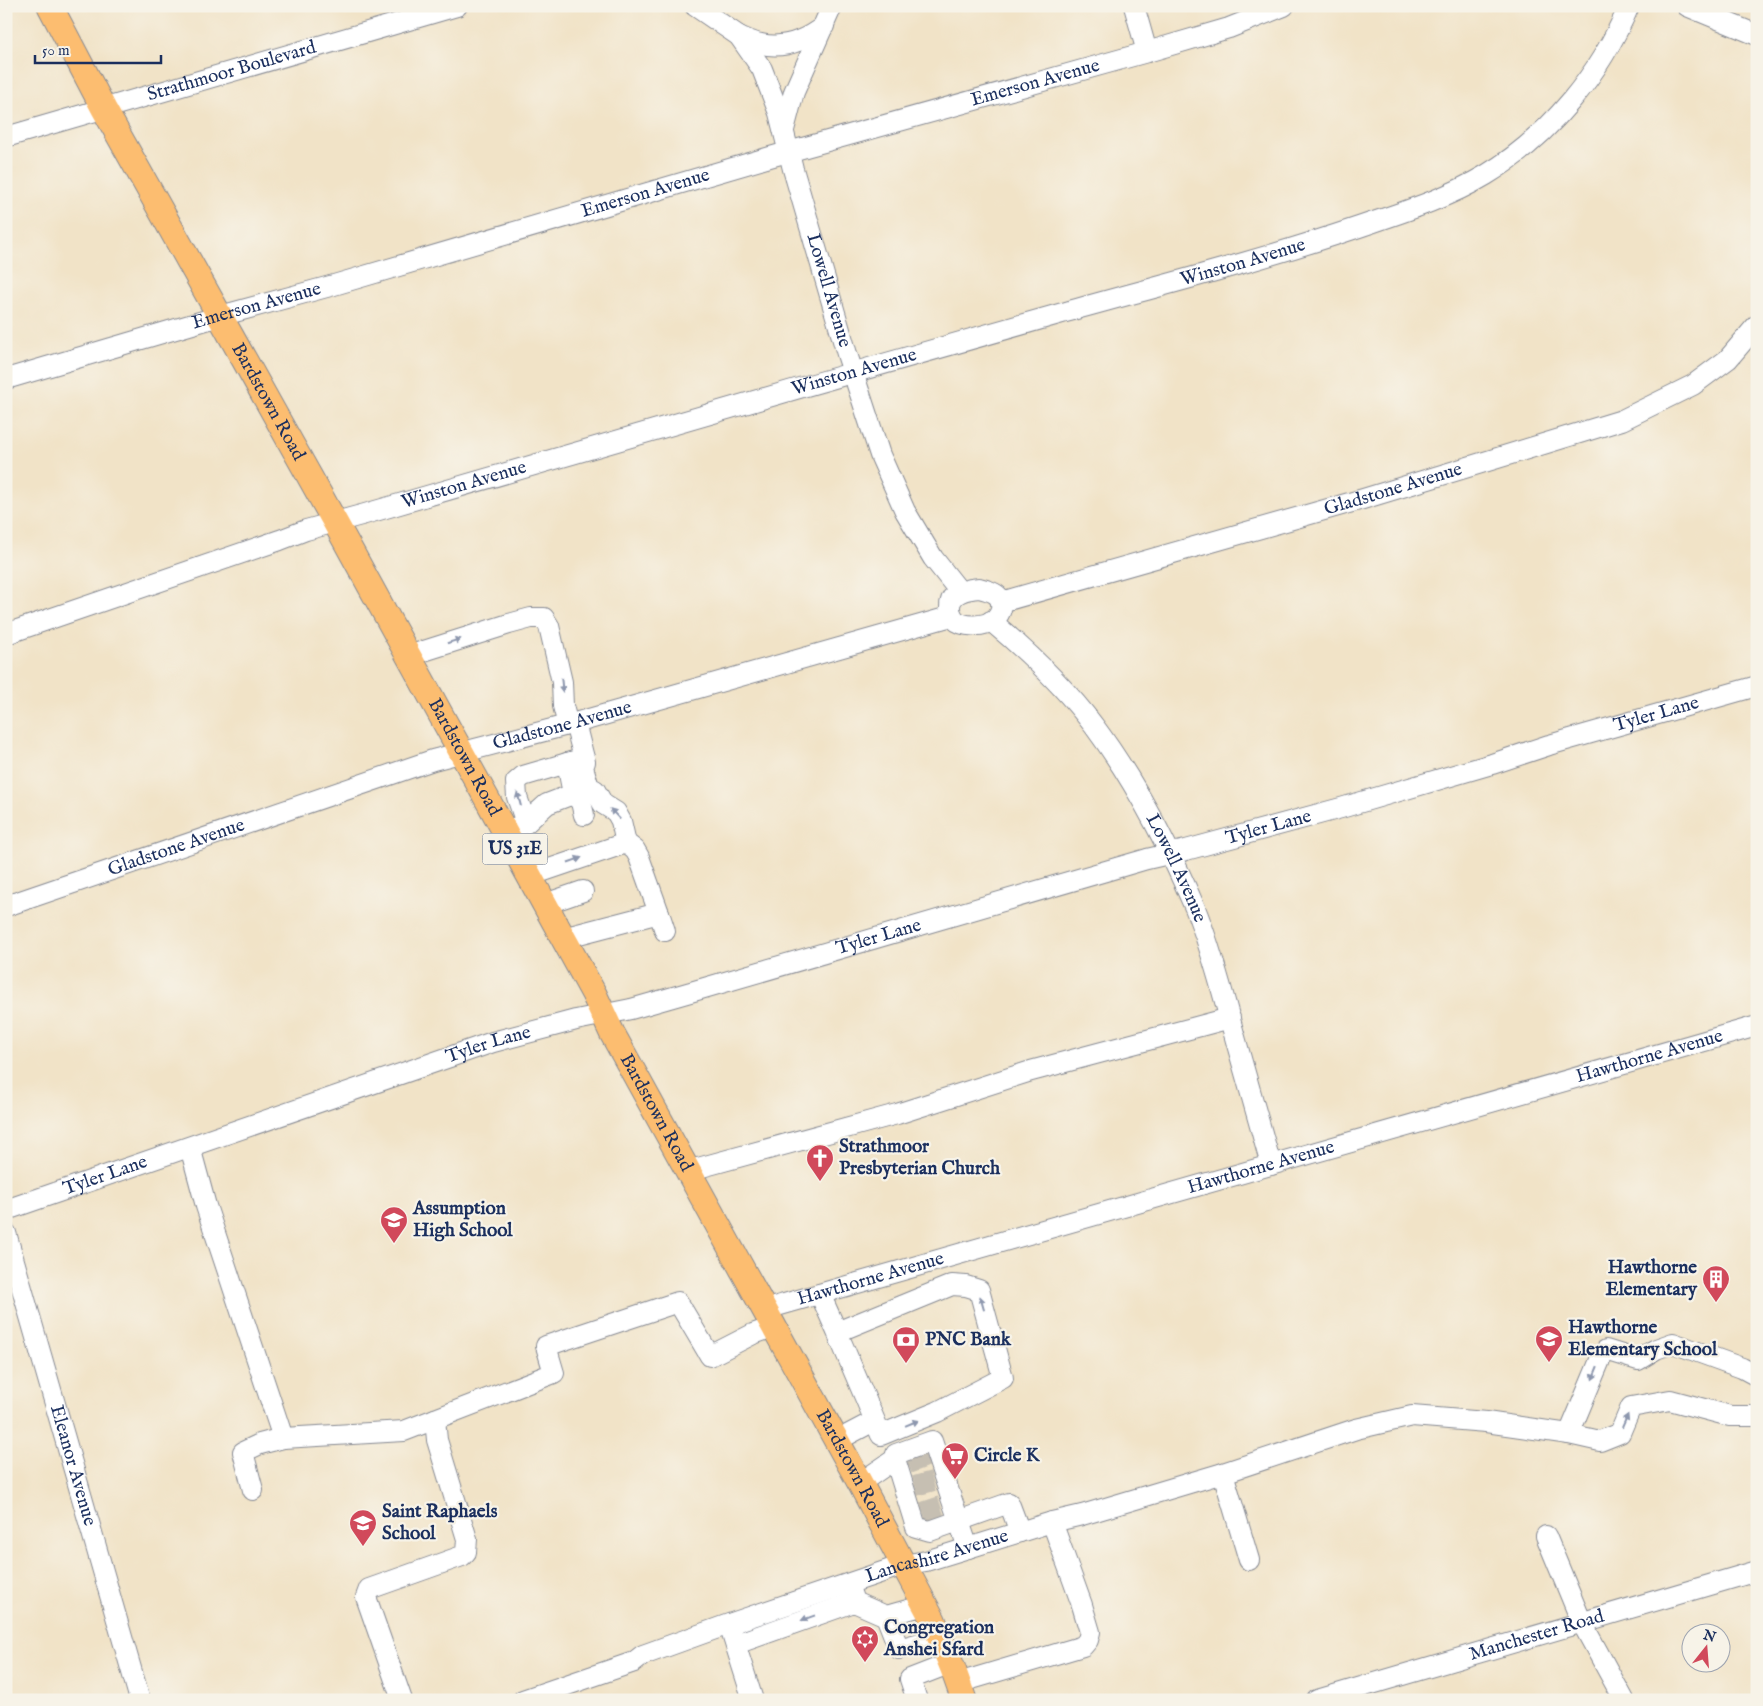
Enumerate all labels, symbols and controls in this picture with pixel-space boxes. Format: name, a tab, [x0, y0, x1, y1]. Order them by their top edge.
scale bar	[35, 32, 161, 64]
street label: Strathmoor Boulevard	[145, 35, 320, 107]
text: 50 m	[42, 41, 70, 60]
street label: Emerson Avenue	[968, 54, 1103, 112]
street label: Emerson Avenue	[579, 163, 713, 224]
street label: Lowell Avenue	[800, 231, 857, 351]
street label: Winston Avenue	[1178, 233, 1309, 292]
street label: Emerson Avenue	[189, 277, 324, 336]
street label: Bardstown Road	[225, 339, 311, 466]
street label: Winston Avenue	[789, 343, 920, 402]
street label: Winston Avenue	[399, 455, 530, 515]
street label: Gladstone Avenue	[1321, 457, 1465, 521]
one-way arrow	[447, 637, 462, 644]
one-way arrow	[558, 677, 566, 693]
street label: Tyler Lane	[1611, 691, 1702, 738]
street label: Bardstown Road	[422, 694, 507, 821]
street label: Gladstone Avenue	[490, 695, 635, 756]
one-way arrow	[514, 791, 522, 806]
street label: Tyler Lane	[1223, 805, 1314, 851]
one-way arrow	[609, 808, 621, 820]
street label: Lowell Avenue	[1140, 810, 1212, 926]
street label: Gladstone Avenue	[105, 813, 248, 882]
road number: US 31E	[482, 834, 548, 864]
one-way arrow	[568, 856, 583, 864]
street label: Tyler Lane	[833, 913, 924, 961]
street label: Tyler Lane	[443, 1020, 534, 1069]
street label: Hawthorne Avenue	[1573, 1024, 1726, 1089]
street label: Bardstown Road	[614, 1050, 699, 1177]
place label: Strathmoor Presbyterian Church	[839, 1135, 1001, 1181]
street label: Hawthorne Avenue	[1185, 1135, 1338, 1200]
church icon: Strathmoor Presbyterian Church	[805, 1143, 835, 1182]
street label: Tyler Lane	[60, 1150, 151, 1201]
place label: Assumption High School	[412, 1197, 513, 1243]
school or university icon: Assumption High School	[379, 1205, 409, 1244]
street label: Hawthorne Avenue	[794, 1247, 947, 1312]
place label: Hawthorne Elementary	[1606, 1256, 1698, 1302]
building icon: Hawthorne Elementary	[1701, 1264, 1731, 1303]
one-way arrow	[978, 1295, 986, 1310]
place label: Hawthorne Elementary School	[1568, 1316, 1718, 1362]
school or university icon: Hawthorne Elementary School	[1534, 1324, 1564, 1363]
bank icon: PNC Bank	[891, 1325, 921, 1364]
place label: PNC Bank	[925, 1328, 1012, 1352]
one-way arrow	[1590, 1366, 1598, 1380]
street label: Eleanor Avenue	[44, 1402, 102, 1529]
street label: Bardstown Road	[810, 1405, 894, 1532]
one-way arrow	[1622, 1414, 1630, 1428]
one-way arrow	[904, 1418, 919, 1426]
supermarket icon: Circle K	[940, 1441, 970, 1480]
place label: Circle K	[974, 1444, 1041, 1468]
place label: Saint Raphaels School	[382, 1500, 498, 1546]
school or university icon: Saint Raphaels School	[348, 1508, 378, 1547]
street label: Lancashire Avenue	[862, 1524, 1012, 1589]
street label: Manchester Road	[1467, 1604, 1608, 1667]
one-way arrow	[800, 1614, 815, 1622]
place label: Congregation Anshei Sfard	[883, 1616, 994, 1662]
synagogue icon: Congregation Anshei Sfard	[850, 1624, 880, 1663]
north arrow	[1680, 1624, 1730, 1674]
text: N	[1700, 1626, 1718, 1647]

